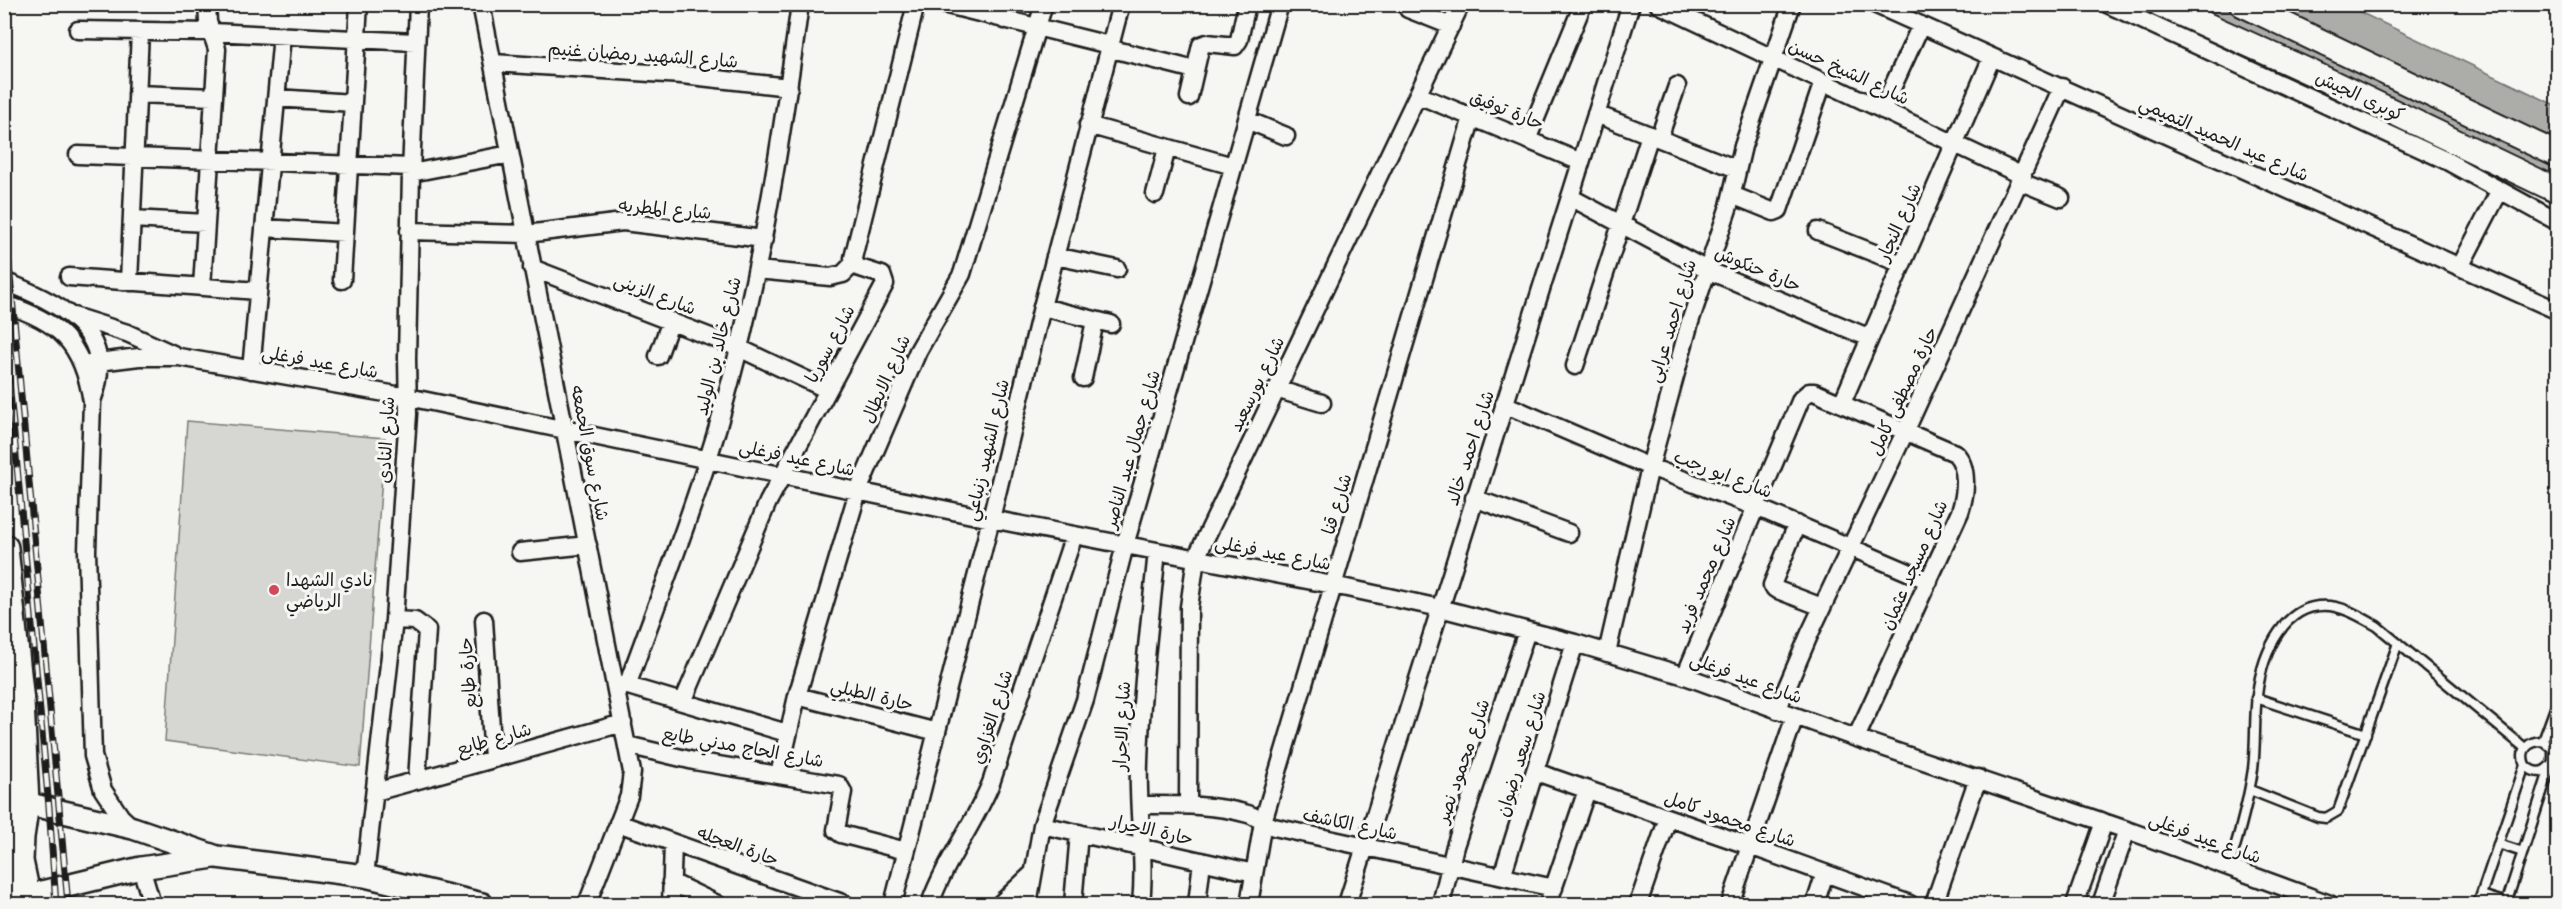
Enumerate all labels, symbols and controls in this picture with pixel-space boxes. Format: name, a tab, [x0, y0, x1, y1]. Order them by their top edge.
street label: شارع الشيخ حسن	[1785, 31, 1914, 110]
street label: شارع الشهيد رمضان غنيم	[547, 33, 739, 76]
street label: كوبرى الجيش	[2312, 62, 2410, 127]
street label: حارة توفيق	[1466, 82, 1549, 136]
street label: شارع عبد الحميد التميمي	[2134, 88, 2314, 191]
street label: شارع النجار	[1868, 178, 1927, 267]
street label: شارع المطريه	[617, 190, 713, 225]
street label: حارة حنكوش	[1711, 237, 1806, 298]
street label: شارع احمد عرابى	[1639, 256, 1702, 386]
street label: شارع الزينى	[611, 265, 701, 321]
street label: شارع خالد بن الوليد	[686, 273, 747, 418]
street label: شارع سوريا	[797, 299, 861, 387]
street label: حارة مصطفى كامل	[1860, 322, 1943, 459]
street label: شارع الابطال	[853, 330, 916, 427]
street label: شارع بورسعيد	[1221, 331, 1290, 436]
street label: شارع عيد فرغلى	[260, 337, 381, 384]
street label: شارع جمال عبد الناصر	[1095, 366, 1166, 533]
street label: شارع الشهيد زنباعي	[956, 376, 1019, 524]
street label: شارع سوق الجمعه	[565, 383, 618, 523]
street label: شارع احمد خالد	[1437, 386, 1500, 509]
street label: شارع النادى	[369, 396, 400, 484]
street label: شارع عيد فرغلى	[737, 431, 858, 482]
street label: شارع ابو رجب	[1670, 441, 1777, 504]
street label: شارع قنا	[1314, 470, 1358, 537]
street label: شارع مسجد عثمان	[1872, 495, 1953, 634]
street label: شارع محمد فريد	[1668, 512, 1741, 637]
street label: شارع عيد فرغلى	[1213, 527, 1334, 576]
place label: نادي الشهدا الرياضي	[286, 565, 373, 617]
marker: نادي الشهدا الرياضي	[267, 583, 281, 597]
street label: حارة طابع	[451, 637, 483, 710]
street label: شارع عيد فرغلى	[1687, 644, 1806, 709]
street label: شارع الغزاوي	[963, 666, 1019, 768]
street label: حارة الطبلي	[827, 670, 917, 721]
street label: شارع الاحرار	[1105, 680, 1136, 773]
street label: شارع سعد رضوان	[1488, 687, 1552, 820]
street label: شارع محمود نصر	[1427, 695, 1495, 828]
street label: شارع طايع	[453, 714, 535, 762]
street label: شارع الحاج مدني طايع	[660, 718, 826, 777]
street label: شارع محمود كامل	[1661, 782, 1800, 853]
street label: شارع الكاشف	[1300, 799, 1400, 846]
street label: شارع عيد فرغلى	[2146, 804, 2265, 869]
street label: حارة الاحرار	[1107, 806, 1196, 851]
street label: حارة العجله	[694, 817, 783, 872]

